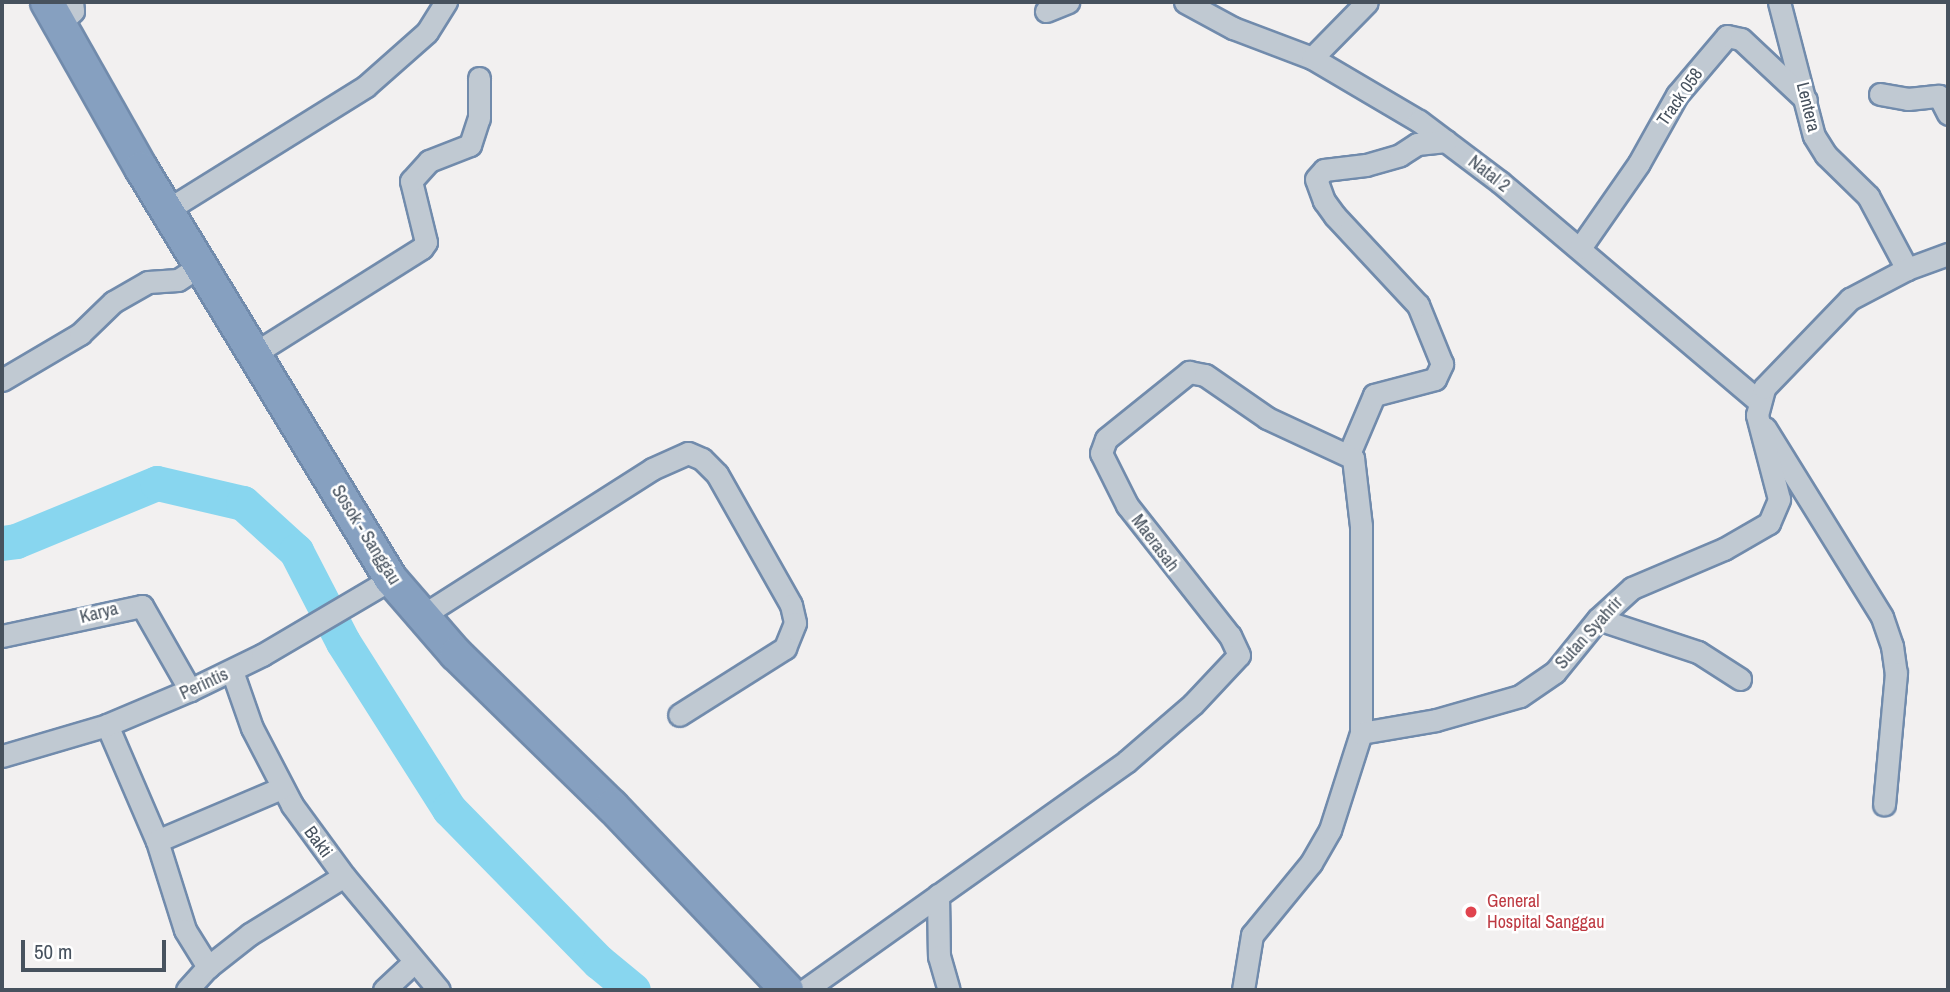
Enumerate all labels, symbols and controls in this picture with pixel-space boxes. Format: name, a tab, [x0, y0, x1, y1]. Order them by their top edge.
street label: Track 058	[1652, 64, 1708, 130]
street label: Lentera	[1791, 80, 1825, 134]
street label: Natal 2	[1464, 151, 1514, 197]
street label: Sosok - Sanggau	[327, 481, 405, 589]
street label: Maerasah	[1127, 510, 1183, 576]
street label: Sutan Syahrir	[1551, 592, 1627, 674]
street label: Karya	[78, 598, 120, 628]
street label: Perintis	[176, 663, 232, 705]
street label: Bakti	[299, 822, 337, 862]
place label: General Hospital Sanggau	[1487, 891, 1604, 934]
marker: General Hospital Sanggau	[1461, 902, 1481, 922]
scale bar	[24, 926, 170, 970]
text: 50 m	[34, 937, 72, 966]

